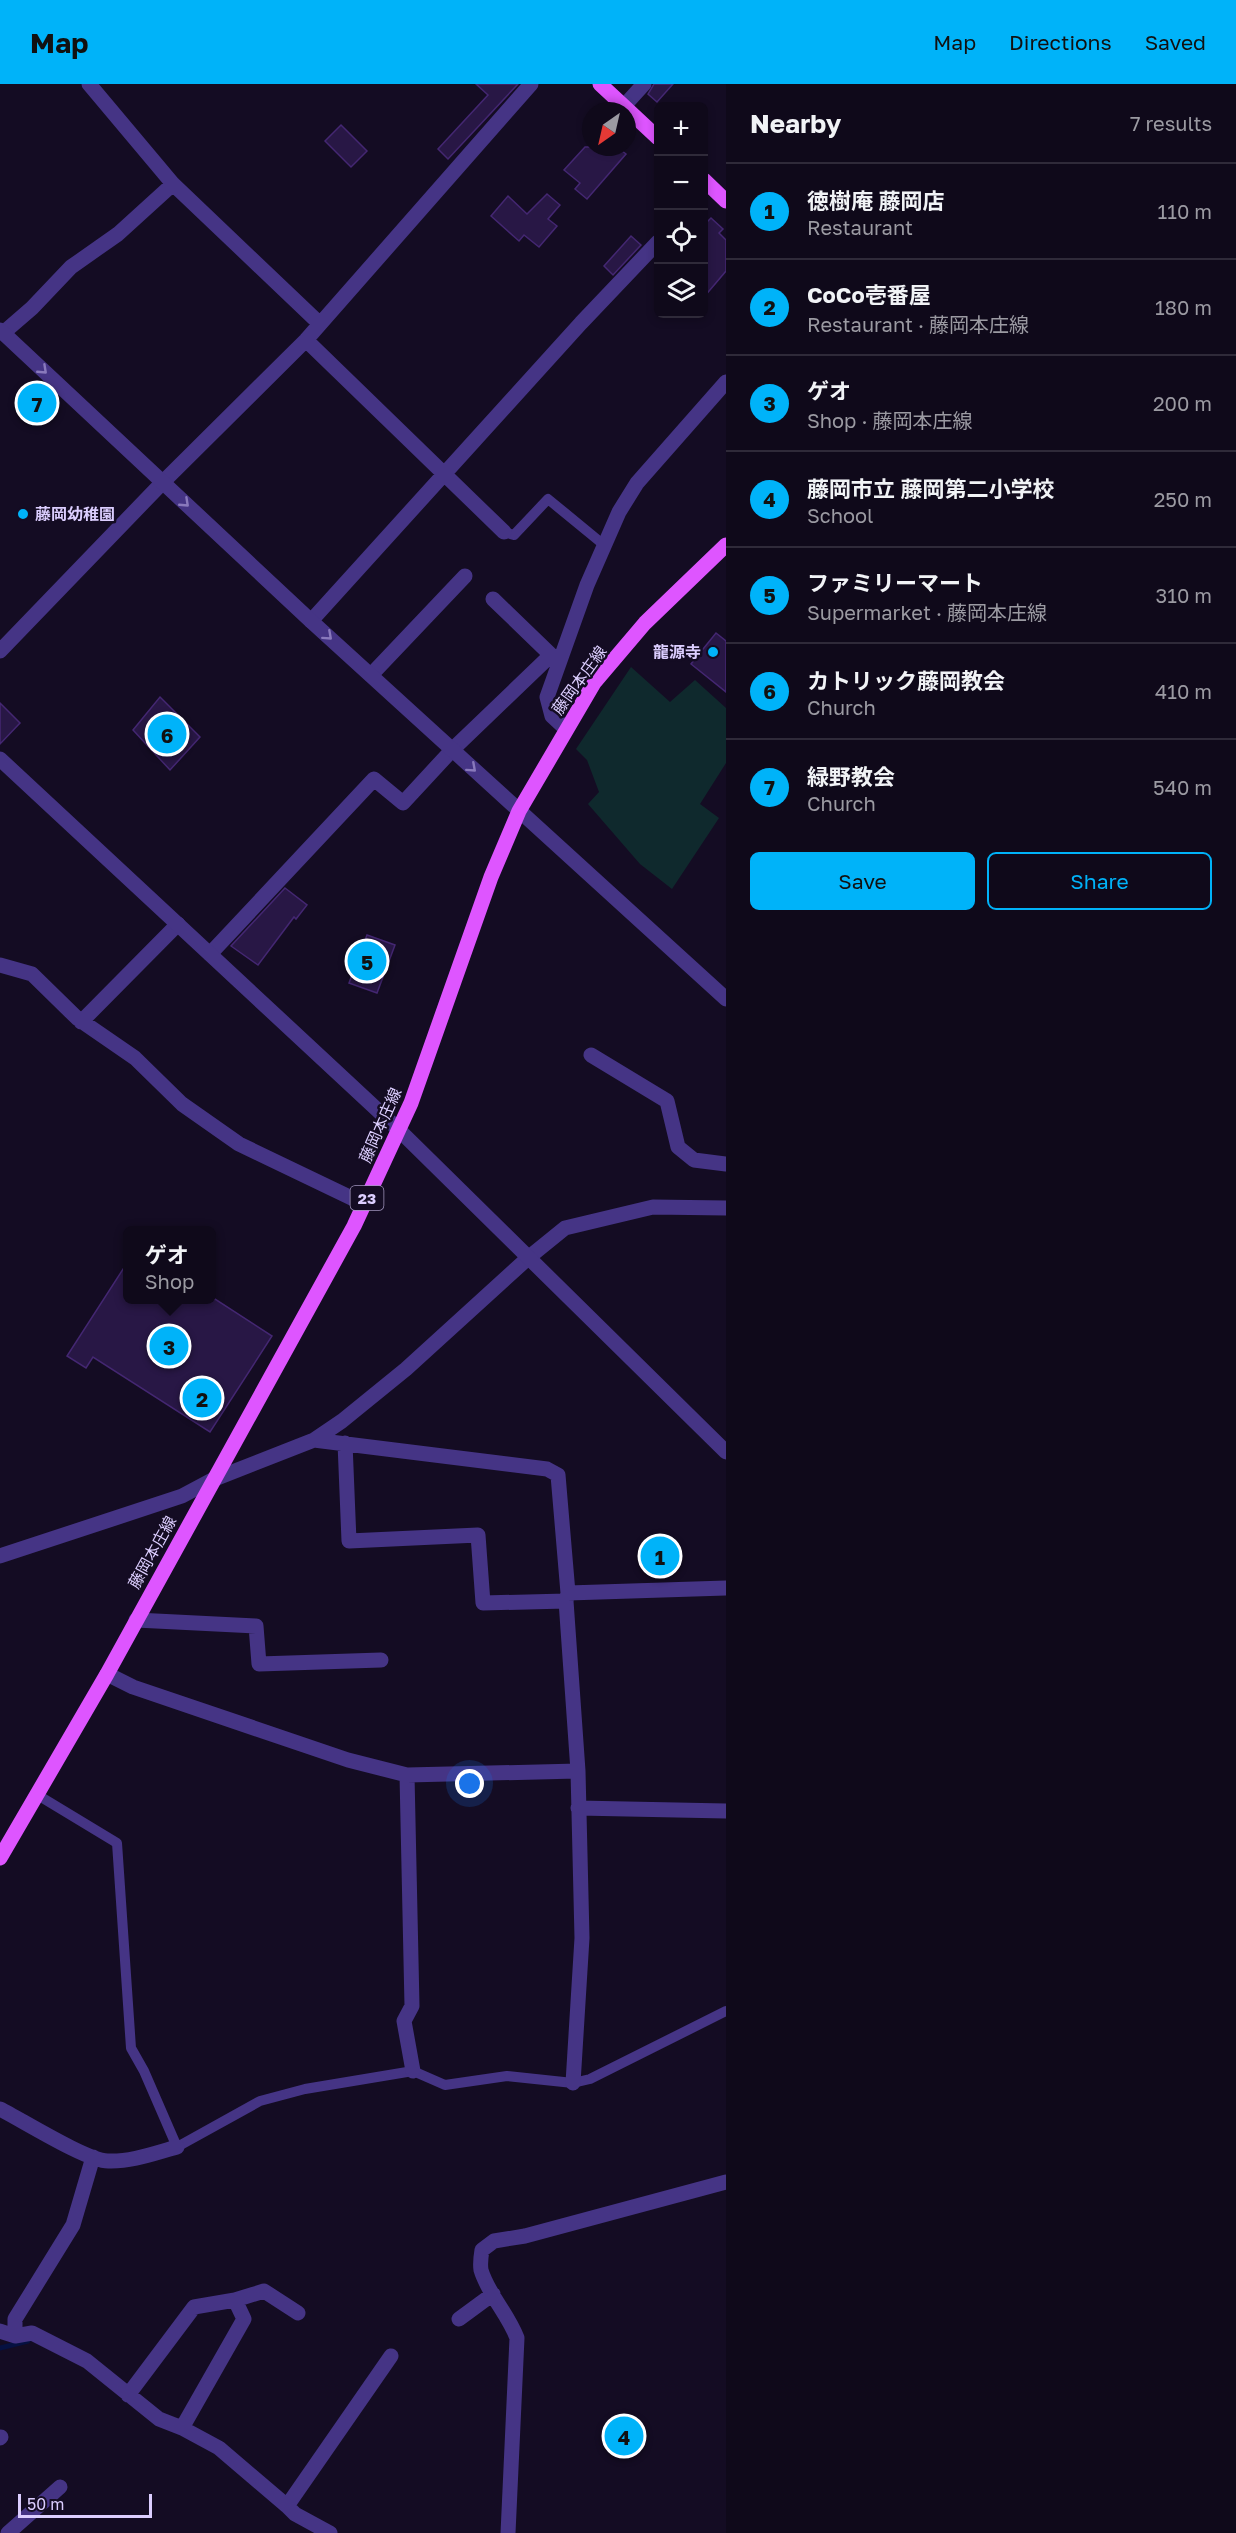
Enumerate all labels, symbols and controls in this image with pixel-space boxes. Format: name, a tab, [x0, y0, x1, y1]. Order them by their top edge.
text: Map	[30, 26, 88, 59]
text: Map	[933, 29, 976, 55]
text: Directions	[1009, 29, 1112, 55]
text: Saved	[1145, 29, 1206, 55]
north arrow	[582, 102, 636, 156]
map controls	[654, 102, 708, 318]
button: +	[654, 102, 708, 156]
text: Nearby	[750, 108, 841, 139]
text: 7 results	[1130, 111, 1212, 135]
button: −	[654, 156, 708, 210]
text: 徳樹庵 藤岡店	[807, 187, 945, 214]
text: 1	[764, 199, 775, 223]
text: 110 m	[1158, 199, 1212, 223]
button: locate	[654, 210, 708, 264]
text: Restaurant	[807, 215, 913, 239]
button: layers	[654, 264, 708, 318]
text: CoCo壱番屋	[807, 281, 931, 308]
text: 2	[763, 295, 776, 319]
text: 180 m	[1155, 295, 1212, 319]
text: Restaurant · 藤岡本庄線	[807, 312, 1029, 336]
one-way arrow	[36, 363, 46, 374]
text: ゲオ	[807, 377, 851, 404]
pin: 7	[18, 380, 57, 426]
text: 3	[763, 391, 776, 415]
text: 200 m	[1153, 391, 1212, 415]
text: Shop · 藤岡本庄線	[807, 408, 972, 432]
text: 藤岡市立 藤岡第二小学校	[807, 475, 1055, 502]
text: 4	[763, 487, 776, 511]
text: 250 m	[1154, 487, 1212, 511]
one-way arrow	[179, 496, 189, 507]
text: School	[807, 503, 873, 527]
place label: 藤岡幼稚園	[35, 504, 115, 524]
marker: 藤岡幼稚園	[16, 507, 30, 521]
text: ファミリーマート	[807, 569, 983, 596]
text: 5	[763, 583, 776, 607]
text: 310 m	[1156, 583, 1212, 607]
text: Supermarket · 藤岡本庄線	[807, 600, 1047, 624]
one-way arrow	[321, 629, 332, 640]
street label: 藤岡本庄線	[547, 642, 611, 718]
place label: 龍源寺	[653, 642, 701, 662]
marker: 龍源寺	[706, 645, 720, 659]
text: カトリック藤岡教会	[807, 667, 1005, 694]
text: 6	[763, 679, 776, 703]
text: 410 m	[1155, 679, 1212, 703]
text: Church	[807, 695, 876, 719]
pin: 6	[148, 712, 186, 756]
one-way arrow	[465, 761, 476, 772]
text: 緑野教会	[807, 763, 895, 790]
text: 7	[764, 775, 775, 799]
text: 540 m	[1153, 775, 1212, 799]
text: Church	[807, 791, 876, 815]
button: Save	[750, 852, 975, 910]
button: Share	[987, 852, 1212, 910]
pin: 5	[348, 938, 386, 984]
street label: 藤岡本庄線	[355, 1084, 405, 1166]
road number: 23	[350, 1186, 384, 1210]
popup	[123, 1226, 216, 1304]
text: ゲオ	[145, 1241, 189, 1268]
text: Shop	[145, 1269, 194, 1293]
pin: 3	[150, 1324, 188, 1368]
pin: 2	[182, 1376, 222, 1420]
street label: 藤岡本庄線	[124, 1512, 180, 1592]
pin: 1	[640, 1534, 680, 1578]
your location	[455, 1769, 484, 1798]
pin: 4	[604, 2414, 644, 2458]
scale bar	[18, 2491, 152, 2518]
text: 50 m	[27, 2494, 64, 2514]

